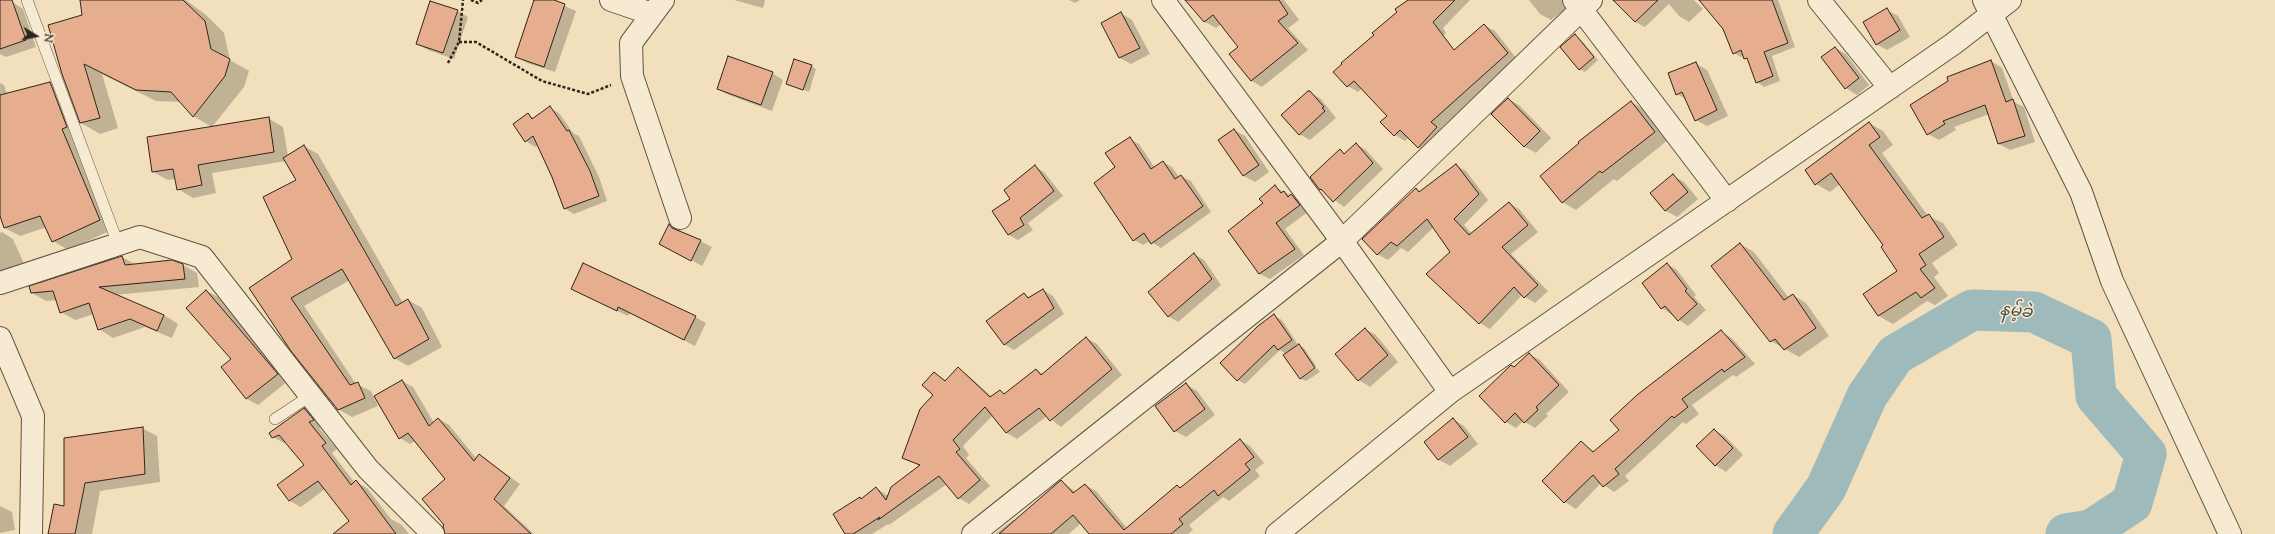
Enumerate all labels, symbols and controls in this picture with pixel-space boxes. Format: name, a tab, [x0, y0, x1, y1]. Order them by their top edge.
north arrow	[16, 16, 56, 56]
text: N	[39, 32, 56, 44]
water label: နမ့်ခဲ	[1999, 301, 2033, 325]

